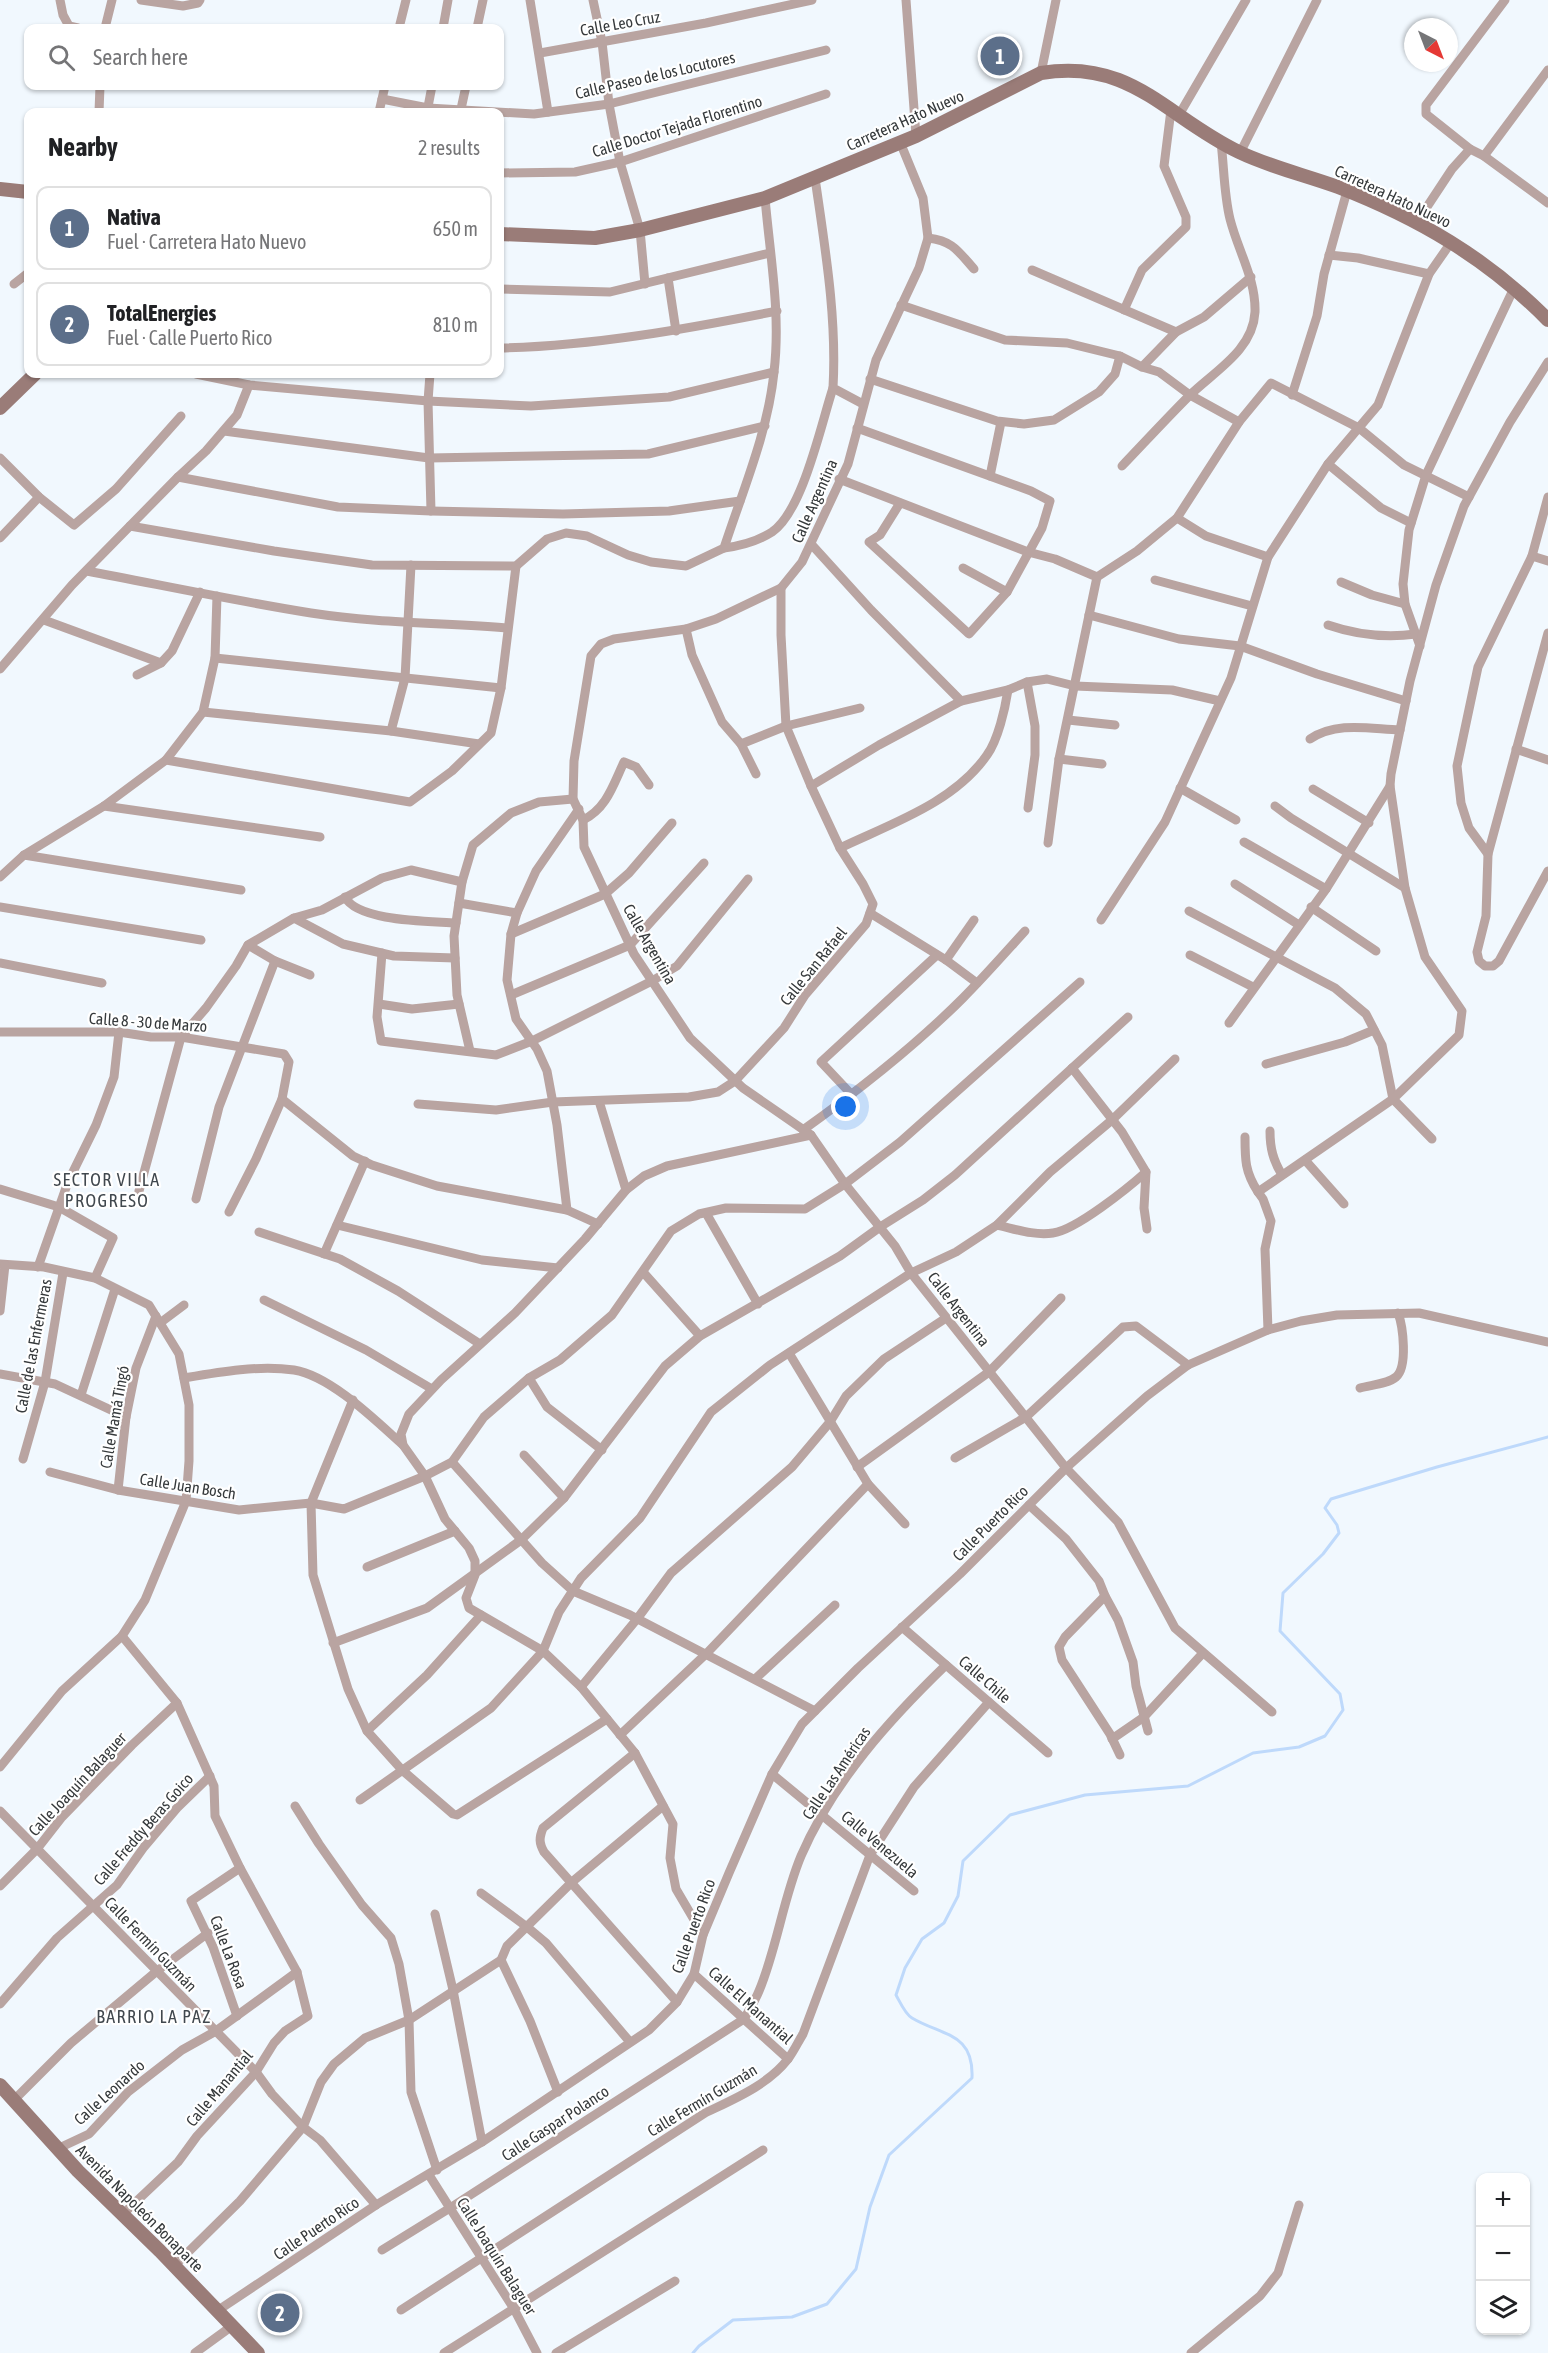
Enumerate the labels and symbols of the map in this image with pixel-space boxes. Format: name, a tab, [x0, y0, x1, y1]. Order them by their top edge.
street label: Calle Leo Cruz	[579, 7, 662, 39]
north arrow	[1404, 18, 1458, 72]
pin: 1	[980, 34, 1020, 78]
street label: Calle Paseo de los Locutores	[573, 48, 737, 102]
street label: Carretera Hato Nuevo	[844, 86, 966, 154]
street label: Calle Doctor Tejada Florentino	[590, 92, 764, 161]
street label: Carretera Hato Nuevo	[1332, 161, 1454, 231]
street label: Calle Argentina	[788, 456, 841, 546]
street label: Calle Argentina	[619, 901, 680, 988]
street label: Calle San Rafael	[776, 923, 850, 1009]
street label: Calle 8 - 30 de Marzo	[88, 1009, 208, 1035]
your location	[831, 1092, 860, 1121]
district label: SECTOR VILLA PROGRESO	[53, 1169, 161, 1211]
street label: Calle Argentina	[924, 1268, 994, 1350]
street label: Calle de las Enfermeras	[11, 1277, 55, 1415]
street label: Calle Mamá Tingó	[96, 1364, 133, 1470]
street label: Calle Juan Bosch	[139, 1470, 237, 1502]
street label: Calle Puerto Rico	[949, 1482, 1031, 1564]
street label: Calle Chile	[956, 1652, 1014, 1706]
street label: Calle Las Américas	[798, 1723, 874, 1823]
street label: Calle Joaquín Balaguer	[24, 1728, 130, 1840]
street label: Calle Freddy Beras Goico	[90, 1769, 197, 1889]
street label: Calle Venezuela	[838, 1807, 922, 1881]
street label: Calle Puerto Rico	[668, 1876, 718, 1976]
street label: Calle Fermín Guzmán	[101, 1893, 201, 1995]
street label: Calle La Rosa	[207, 1913, 251, 1991]
street label: Calle El Manantial	[705, 1963, 797, 2048]
district label: BARRIO LA PAZ	[96, 2006, 212, 2027]
street label: Calle Manantial	[182, 2046, 256, 2130]
street label: Calle Leonardo	[70, 2056, 148, 2128]
street label: Calle Fermín Guzmán	[644, 2060, 760, 2140]
street label: Calle Gaspar Polanco	[498, 2082, 612, 2165]
street label: Avenida Napoleón Bonaparte	[72, 2141, 207, 2276]
street label: Calle Puerto Rico	[270, 2193, 362, 2263]
street label: Calle Joaquín Balaguer	[453, 2194, 540, 2319]
pin: 2	[260, 2290, 300, 2336]

